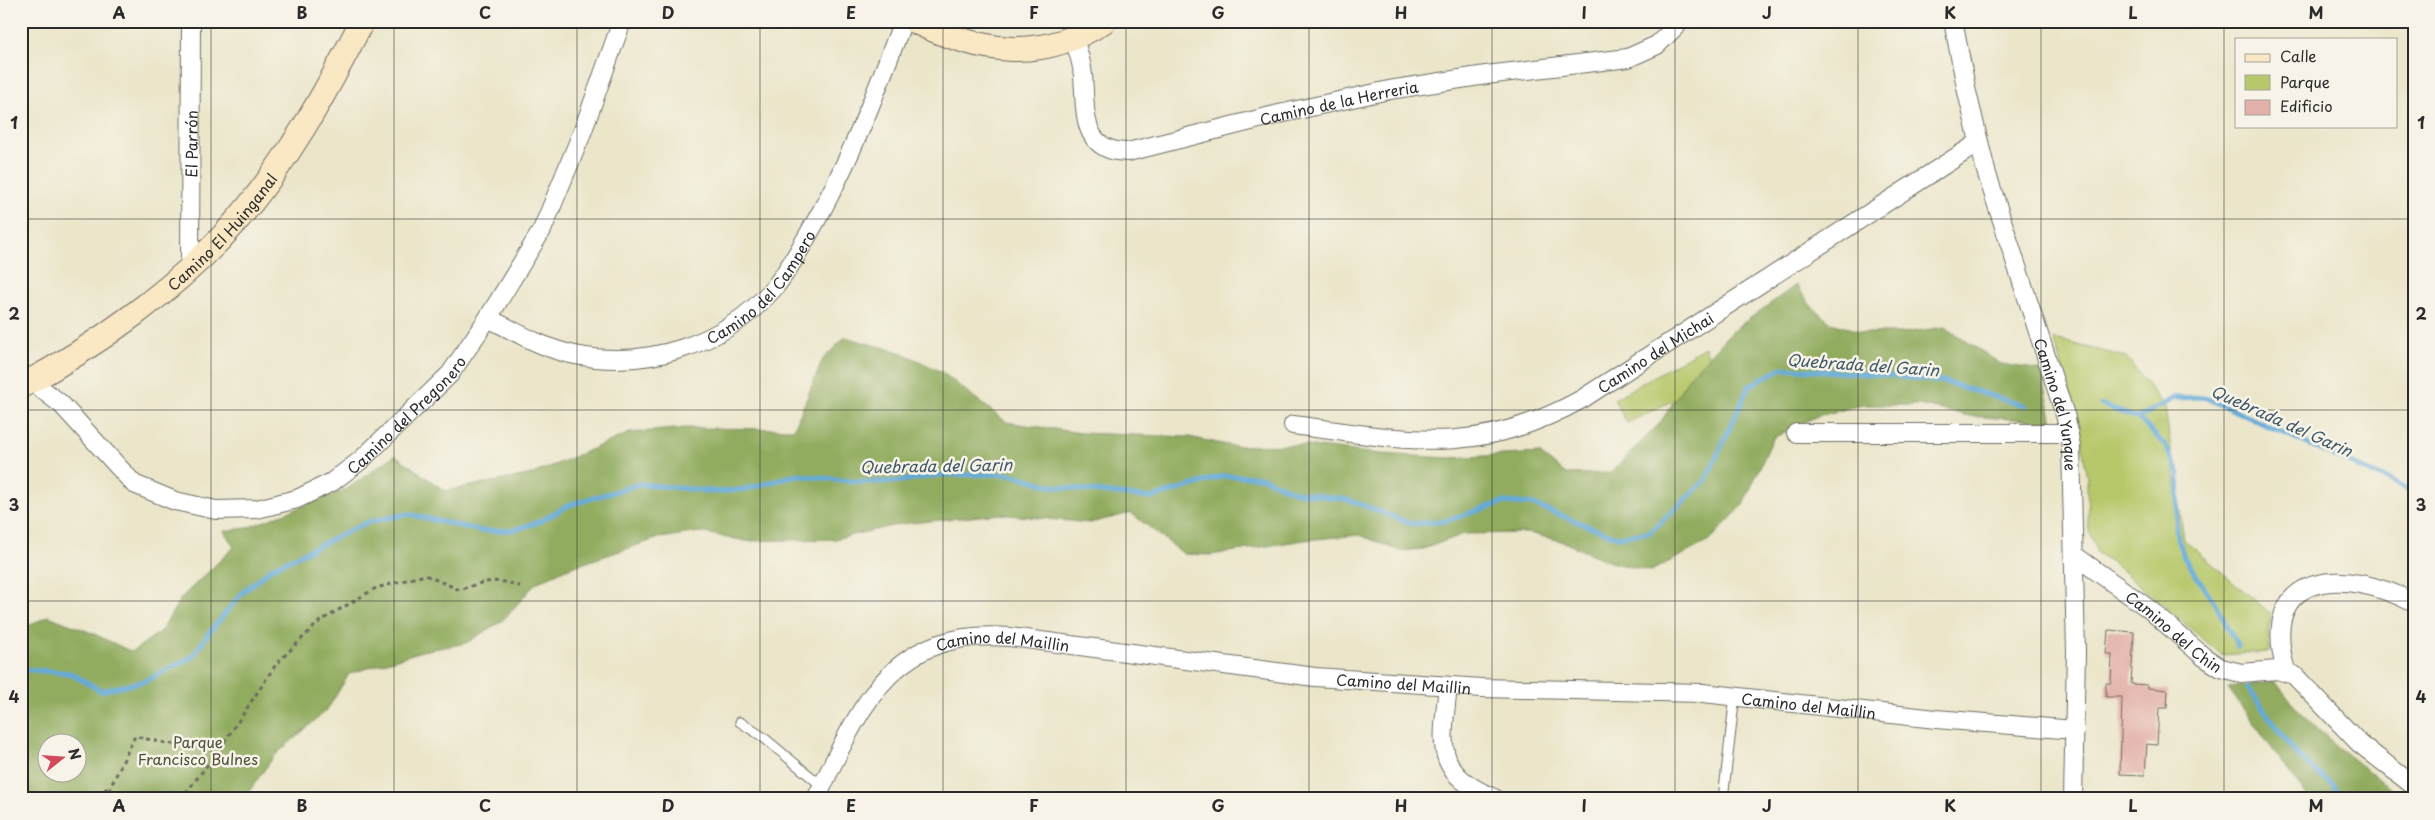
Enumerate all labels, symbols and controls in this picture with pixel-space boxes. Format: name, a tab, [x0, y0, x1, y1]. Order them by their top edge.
text: A	[113, 0, 126, 24]
text: B	[297, 0, 308, 24]
text: C	[479, 0, 491, 24]
text: D	[662, 0, 674, 24]
text: E	[846, 0, 856, 24]
text: F	[1029, 0, 1039, 24]
text: G	[1211, 0, 1225, 24]
text: H	[1395, 0, 1407, 24]
text: I	[1581, 0, 1587, 24]
text: J	[1762, 0, 1772, 24]
text: K	[1944, 0, 1956, 24]
text: L	[2128, 0, 2138, 24]
text: M	[2308, 0, 2324, 24]
legend	[2235, 38, 2398, 128]
text: Calle	[2280, 44, 2317, 67]
text: Parque	[2280, 70, 2330, 93]
street label: Camino de la Herreria	[1257, 74, 1420, 130]
text: Edificio	[2280, 94, 2333, 117]
text: 1	[10, 110, 18, 134]
street label: El Parrón	[179, 110, 202, 178]
text: 1	[2417, 110, 2425, 134]
street label: Camino El Huinganal	[162, 168, 282, 295]
street label: Camino del Campero	[702, 226, 820, 349]
text: 2	[8, 301, 20, 325]
text: 2	[2415, 301, 2427, 325]
street label: Camino del Michai	[1592, 306, 1717, 398]
street label: Camino del Yunque	[2029, 335, 2083, 471]
water label: Quebrada del Garin	[1786, 347, 1941, 381]
street label: Camino del Pregonero	[341, 351, 471, 479]
water label: Quebrada del Garin	[2207, 378, 2358, 463]
water label: Quebrada del Garin	[860, 452, 1014, 478]
text: 3	[9, 492, 19, 516]
text: 3	[2416, 492, 2426, 516]
street label: Camino del Chin	[2121, 585, 2227, 678]
street label: Camino del Maillin	[932, 625, 1071, 656]
street label: Camino del Maillin	[1336, 667, 1472, 699]
text: 4	[9, 684, 20, 708]
text: 4	[2416, 684, 2427, 708]
street label: Camino del Maillin	[1740, 686, 1877, 724]
park label: Parque Francisco Bulnes	[138, 730, 258, 770]
north arrow	[38, 732, 88, 782]
text: N	[63, 746, 87, 762]
text: A	[113, 793, 126, 817]
text: B	[297, 793, 308, 817]
text: C	[479, 793, 491, 817]
text: D	[662, 793, 674, 817]
text: E	[846, 793, 856, 817]
text: F	[1029, 793, 1039, 817]
text: G	[1211, 793, 1225, 817]
text: H	[1395, 793, 1407, 817]
text: I	[1581, 793, 1587, 817]
text: J	[1762, 793, 1772, 817]
text: K	[1944, 793, 1956, 817]
text: L	[2128, 793, 2138, 817]
text: M	[2308, 793, 2324, 817]

